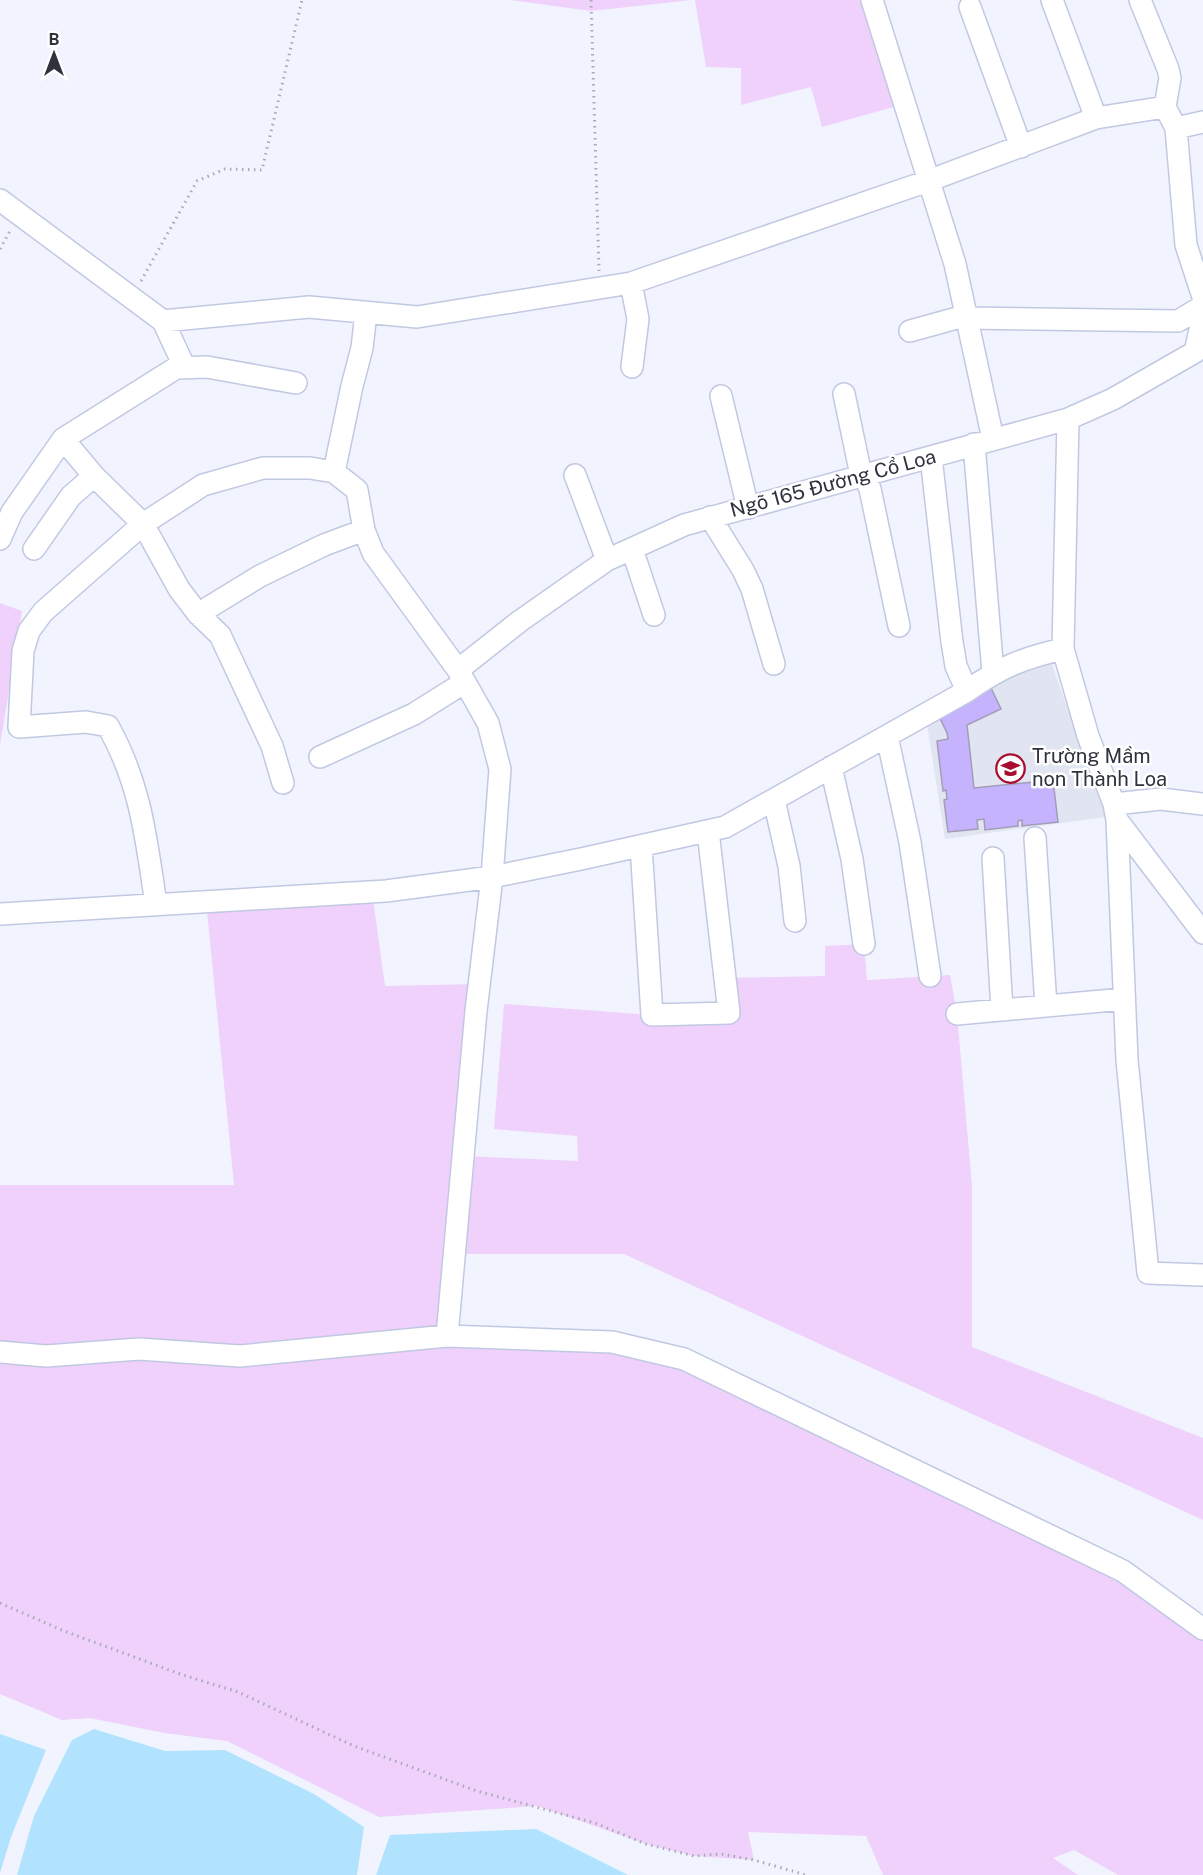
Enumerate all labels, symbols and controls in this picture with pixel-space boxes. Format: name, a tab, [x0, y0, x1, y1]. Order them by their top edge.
north arrow	[24, 24, 84, 84]
text: B	[49, 30, 60, 49]
street label: Ngõ 165 Đường Cổ Loa	[727, 444, 939, 522]
place label: Trường Mầm non Thành Loa	[1032, 744, 1167, 791]
school or university icon: Trường Mầm non Thành Loa	[995, 752, 1027, 784]

